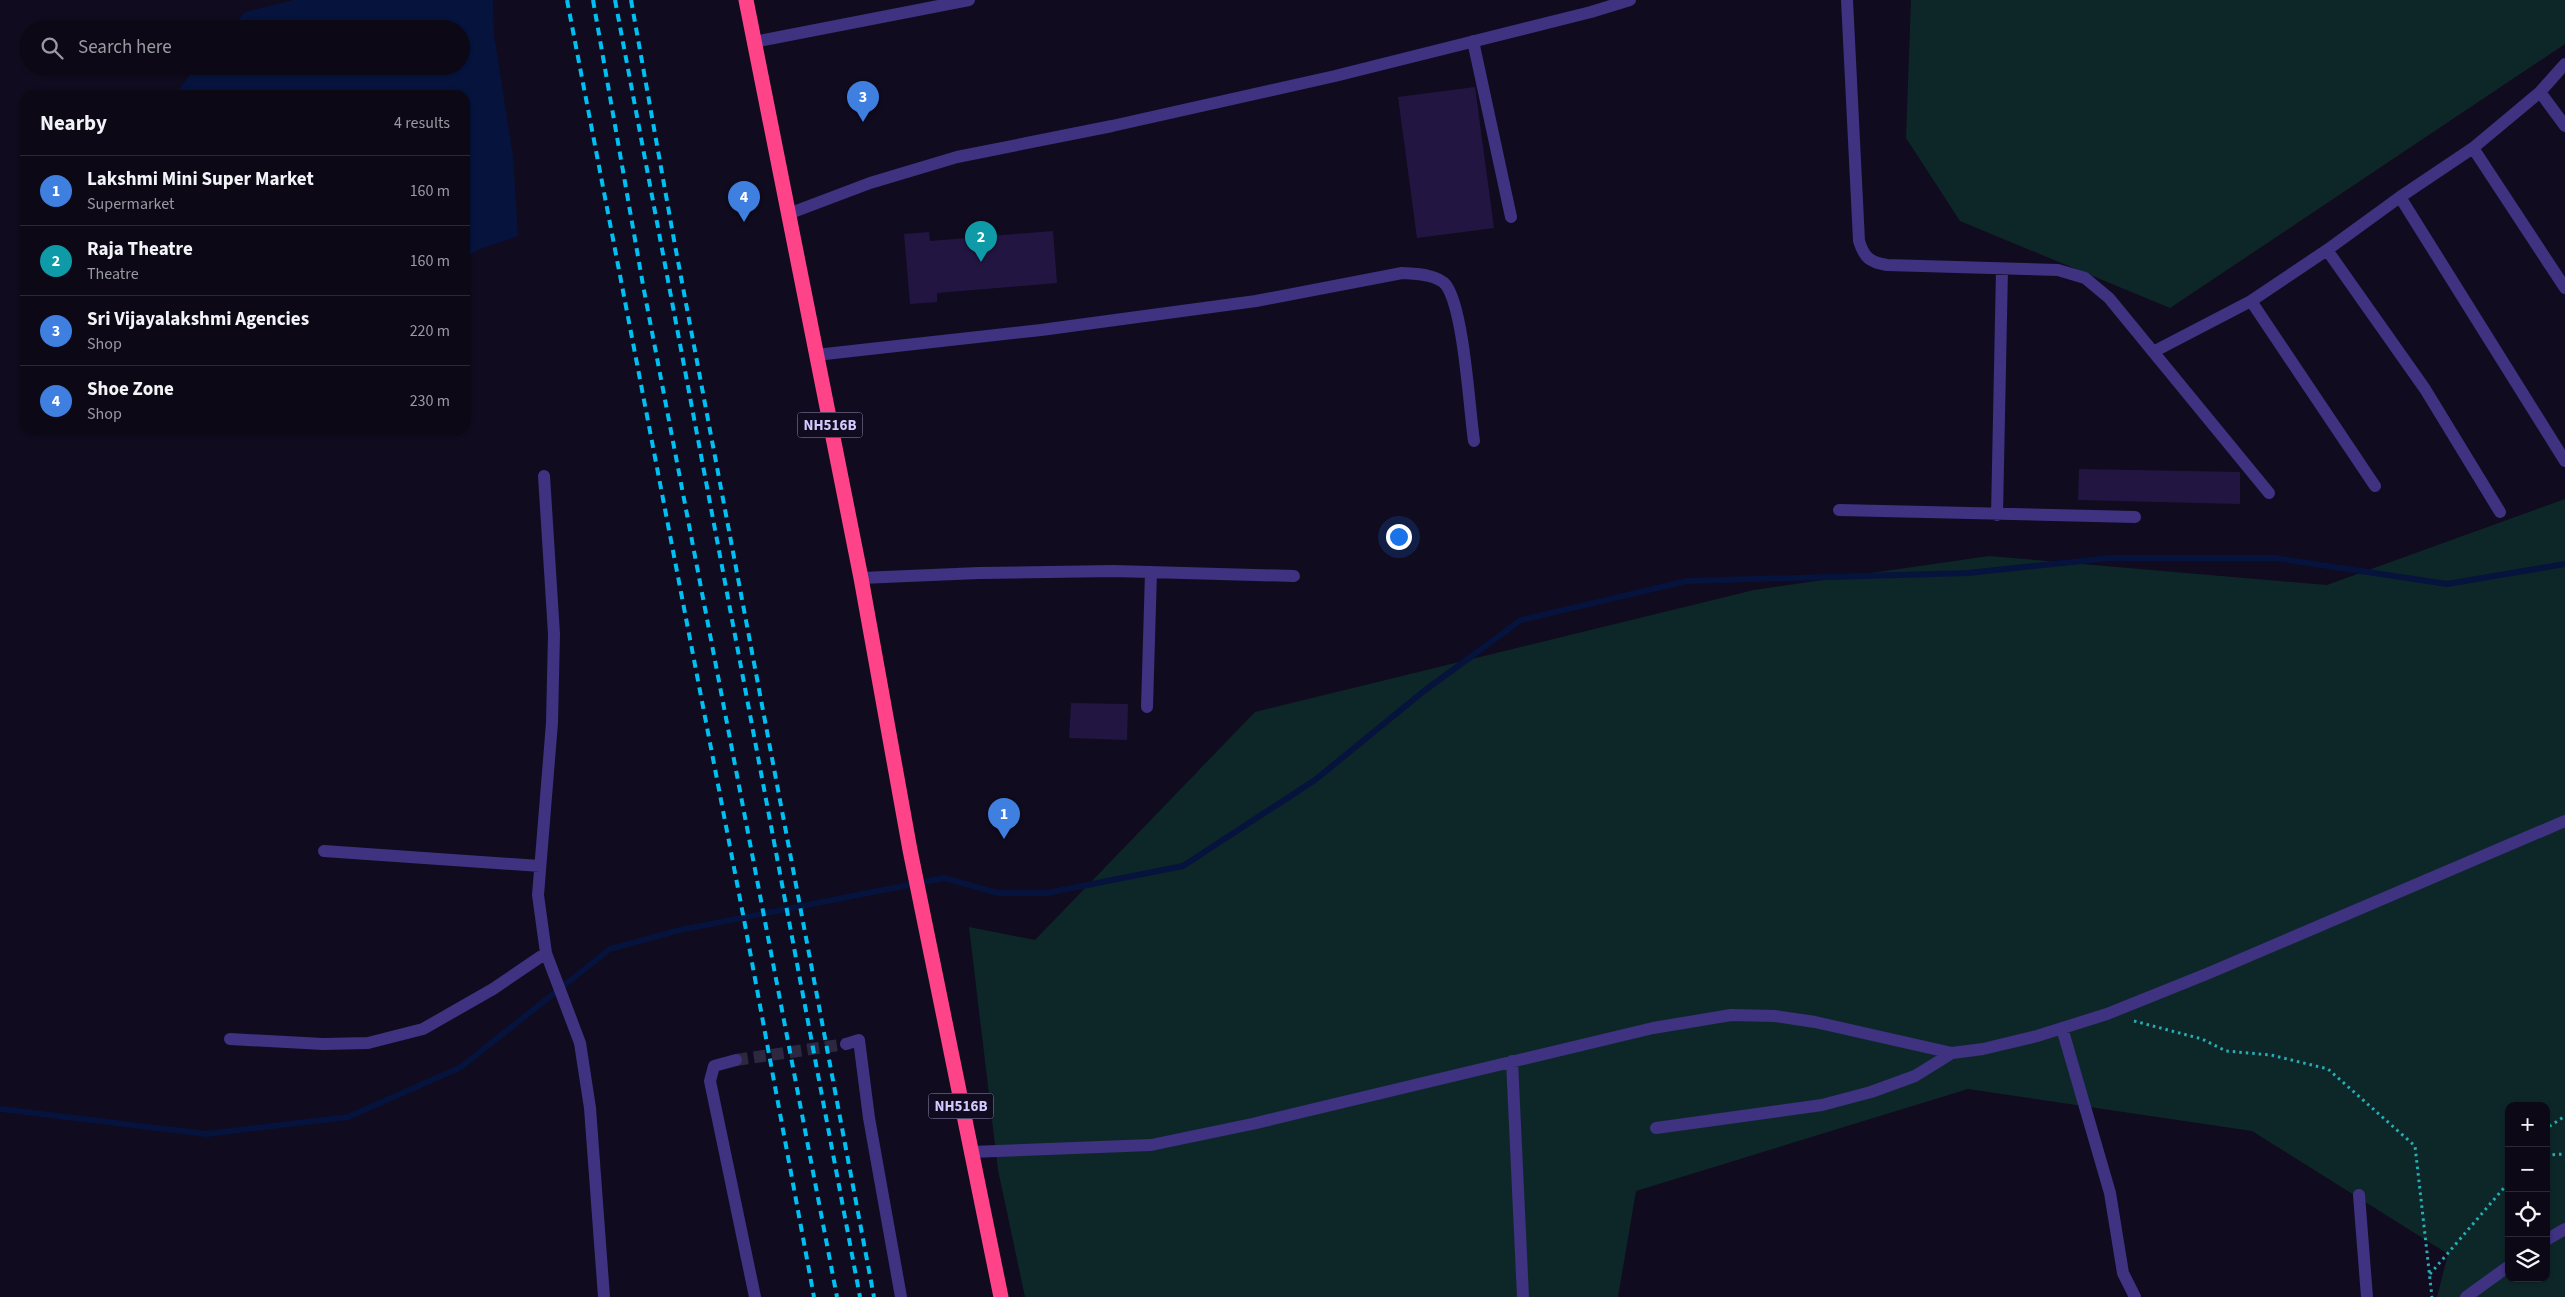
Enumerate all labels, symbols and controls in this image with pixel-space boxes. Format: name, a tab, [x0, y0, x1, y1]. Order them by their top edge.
search box	[20, 20, 470, 75]
icon: search	[38, 34, 66, 62]
text: Search here	[78, 34, 172, 61]
pin: 3	[847, 81, 879, 122]
text: Nearby	[40, 108, 107, 138]
text: 4 results	[394, 112, 450, 134]
text: Lakshmi Mini Super Market	[87, 166, 314, 193]
text: 1	[52, 180, 60, 202]
text: 160 m	[410, 180, 450, 202]
pin: 4	[728, 181, 760, 222]
text: Supermarket	[87, 193, 174, 215]
pin: 2	[965, 221, 997, 262]
text: Raja Theatre	[87, 236, 193, 263]
text: 2	[52, 250, 60, 272]
text: 160 m	[410, 250, 450, 272]
text: Theatre	[87, 263, 139, 285]
text: Sri Vijayalakshmi Agencies	[87, 306, 309, 333]
text: 3	[52, 320, 60, 342]
text: 220 m	[410, 320, 450, 342]
text: Shop	[87, 333, 122, 355]
text: Shoe Zone	[87, 376, 174, 403]
text: 4	[52, 390, 60, 412]
text: 230 m	[410, 390, 450, 412]
text: Shop	[87, 403, 122, 425]
road number: NH516B	[798, 412, 862, 438]
your location	[1386, 524, 1412, 550]
pin: 1	[988, 798, 1020, 839]
road number: NH516B	[928, 1094, 994, 1118]
map controls	[2505, 1102, 2550, 1282]
button: +	[2505, 1102, 2550, 1147]
button: −	[2505, 1147, 2550, 1192]
button: locate	[2505, 1192, 2550, 1237]
button: layers	[2505, 1237, 2550, 1282]

